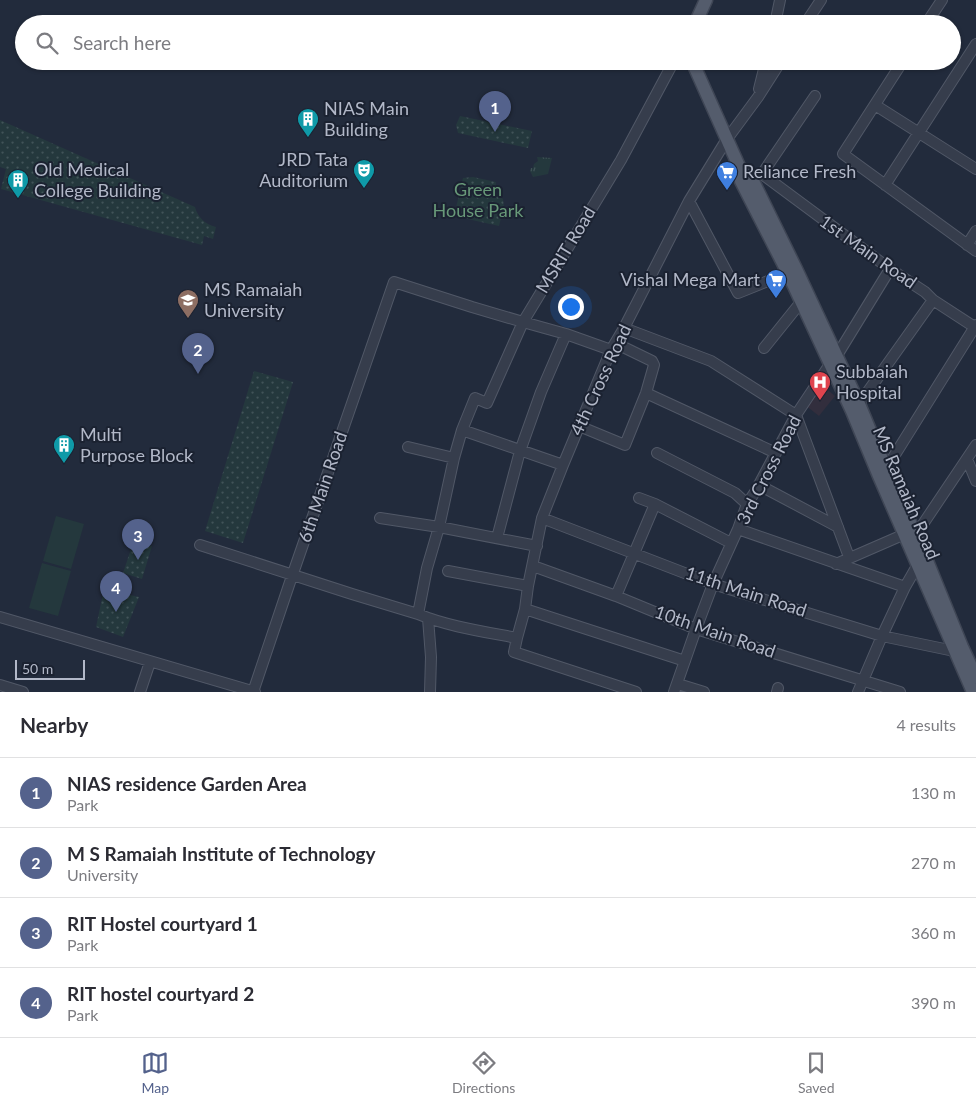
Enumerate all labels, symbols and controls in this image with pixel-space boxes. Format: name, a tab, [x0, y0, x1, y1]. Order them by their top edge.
search box	[15, 15, 961, 70]
icon: search	[33, 29, 61, 57]
text: Search here	[73, 31, 171, 54]
pin: 1	[479, 91, 511, 132]
place label: NIAS Main Building	[324, 97, 409, 140]
building icon: NIAS Main Building	[296, 107, 320, 138]
place label: JRD Tata Auditorium	[259, 148, 348, 191]
place label: Old Medical College Building	[34, 158, 161, 201]
theatre icon: JRD Tata Auditorium	[352, 158, 376, 189]
supermarket icon: Reliance Fresh	[715, 160, 739, 191]
place label: Reliance Fresh	[743, 160, 856, 182]
building icon: Old Medical College Building	[6, 168, 30, 199]
park label: Green House Park	[433, 178, 524, 221]
street label: MSRIT Road	[531, 202, 600, 297]
street label: 1st Main Road	[816, 210, 921, 293]
place label: Vishal Mega Mart	[621, 268, 761, 290]
supermarket icon: Vishal Mega Mart	[764, 268, 788, 299]
place label: MS Ramaiah University	[204, 278, 302, 321]
school or university icon: MS Ramaiah University	[176, 288, 200, 319]
your location	[558, 294, 584, 320]
street label: 4th Cross Road	[565, 321, 635, 439]
pin: 2	[182, 333, 214, 374]
place label: Subbaiah Hospital	[836, 360, 908, 403]
hospital icon: Subbaiah Hospital	[808, 370, 832, 401]
street label: 3rd Cross Road	[731, 411, 805, 528]
place label: Multi Purpose Block	[80, 423, 194, 466]
street label: MS Ramaiah Road	[869, 423, 945, 563]
street label: 6th Main Road	[293, 428, 351, 545]
building icon: Multi Purpose Block	[52, 433, 76, 464]
pin: 3	[122, 519, 154, 560]
street label: 11th Main Road	[683, 561, 810, 621]
pin: 4	[100, 571, 132, 612]
street label: 10th Main Road	[652, 600, 779, 662]
scale bar	[15, 657, 85, 680]
text: 50 m	[22, 660, 53, 677]
text: Nearby	[20, 712, 88, 737]
text: 4 results	[896, 715, 956, 734]
text: NIAS residence Garden Area	[67, 772, 307, 795]
text: 1	[31, 783, 41, 802]
text: 130 m	[911, 783, 956, 802]
text: Park	[67, 795, 98, 814]
text: M S Ramaiah Institute of Technology	[67, 842, 376, 865]
text: 2	[31, 853, 41, 872]
text: 270 m	[911, 853, 956, 872]
text: University	[67, 865, 138, 884]
text: RIT Hostel courtyard 1	[67, 912, 258, 935]
text: 3	[31, 923, 41, 942]
text: 360 m	[911, 923, 956, 942]
text: Park	[67, 935, 98, 954]
text: RIT hostel courtyard 2	[67, 982, 254, 1005]
text: 4	[31, 993, 41, 1012]
text: 390 m	[911, 993, 956, 1012]
text: Park	[67, 1005, 98, 1024]
tab: Map	[141, 1049, 169, 1096]
tab: Directions	[452, 1049, 515, 1096]
tab: Saved	[798, 1049, 835, 1096]

